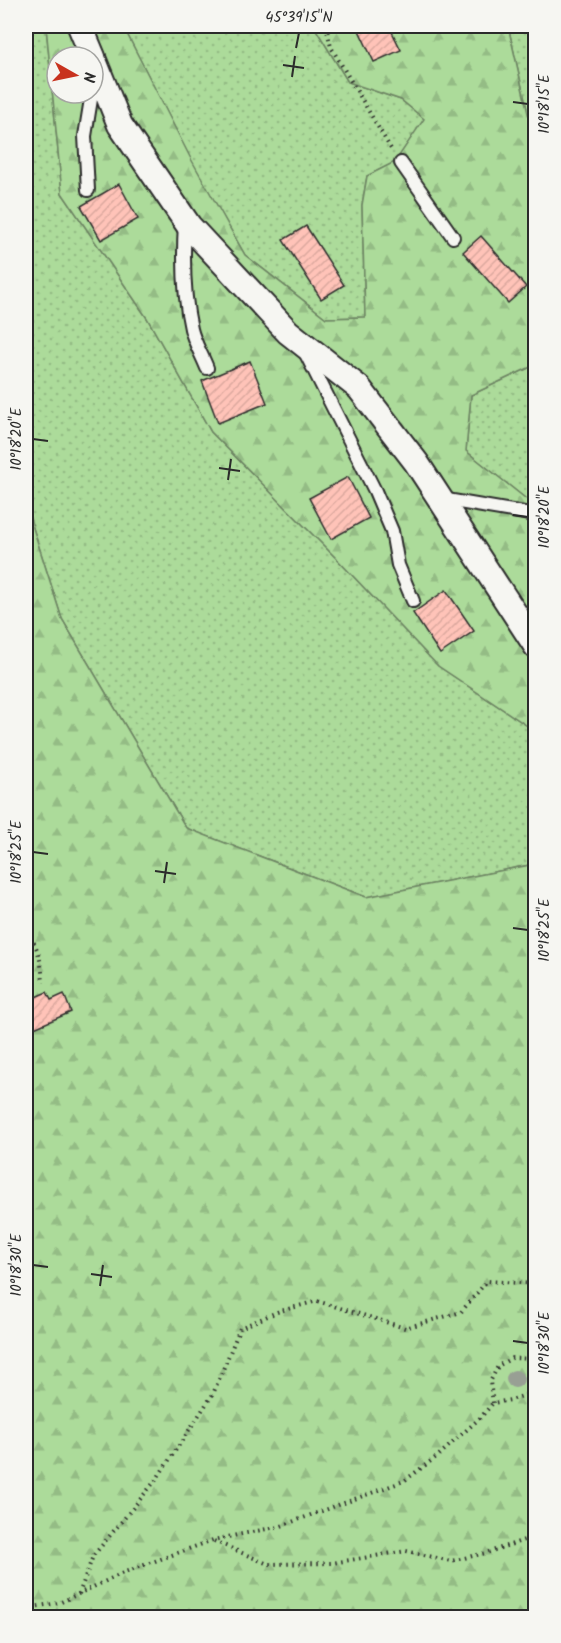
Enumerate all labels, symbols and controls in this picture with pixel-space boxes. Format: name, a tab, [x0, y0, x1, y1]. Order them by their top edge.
text: 45°39'15"N	[265, 6, 333, 30]
north arrow	[45, 45, 105, 105]
text: N	[75, 70, 101, 84]
text: 10°18'15"E	[533, 73, 557, 134]
text: 10°18'20"E	[5, 406, 29, 471]
text: 10°18'20"E	[533, 484, 557, 549]
text: 10°18'25"E	[5, 819, 29, 884]
text: 10°18'25"E	[533, 897, 557, 962]
text: 10°18'30"E	[5, 1232, 29, 1297]
text: 10°18'30"E	[533, 1310, 557, 1375]

